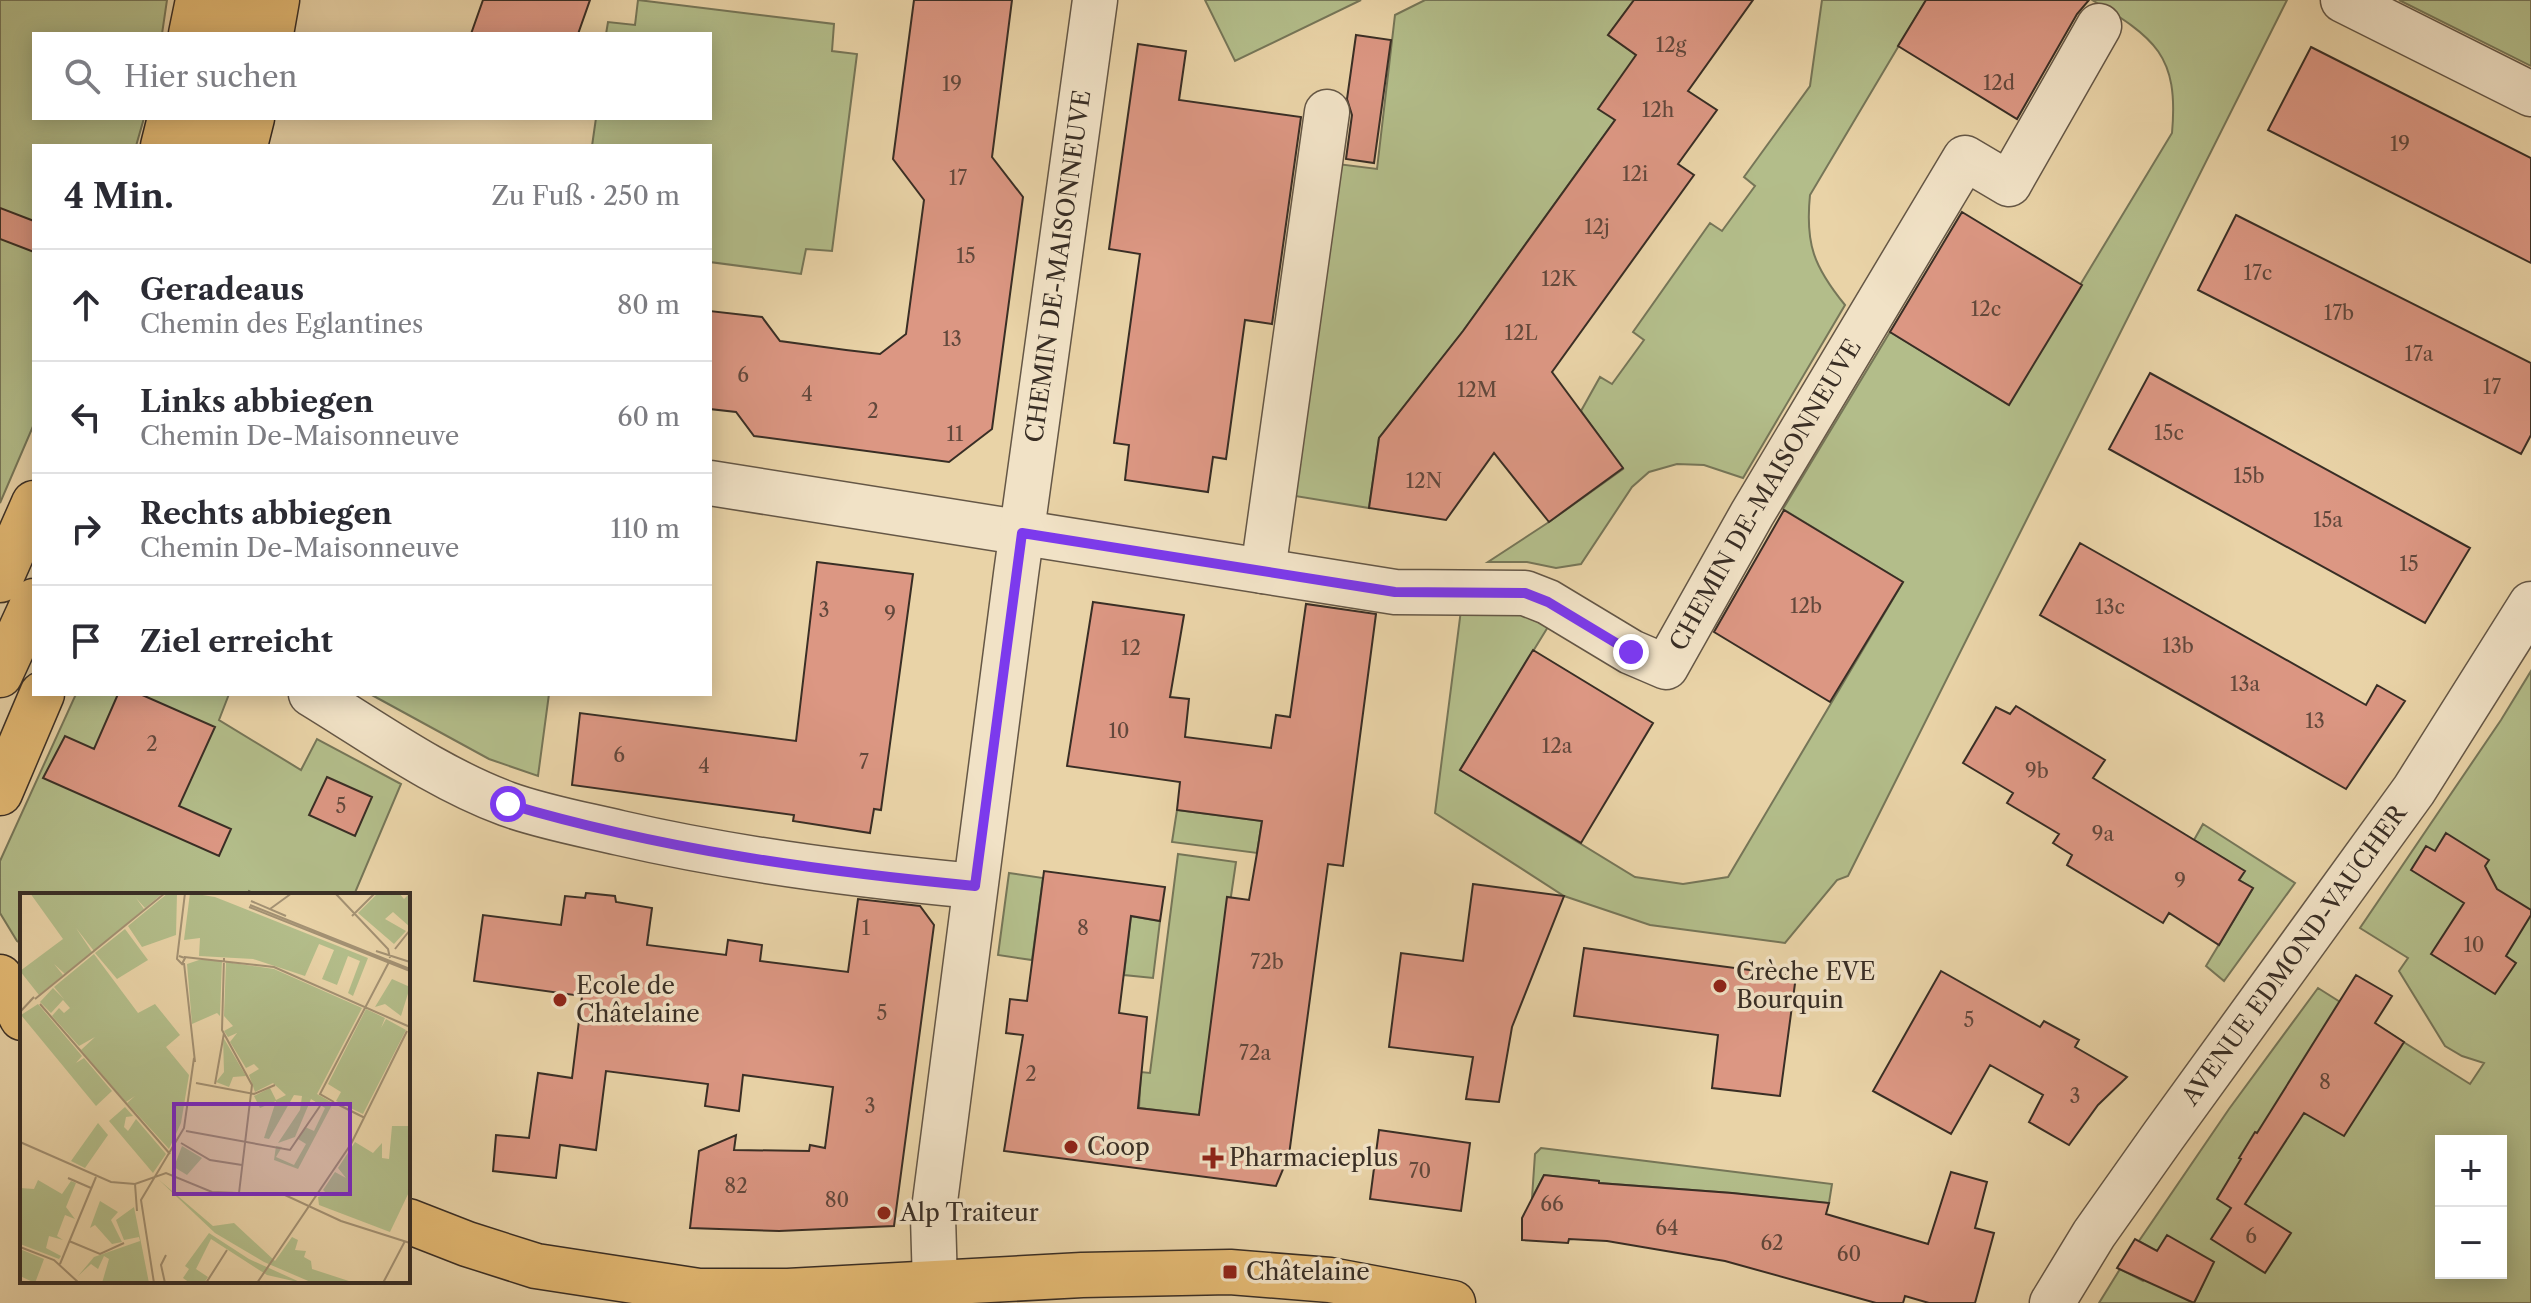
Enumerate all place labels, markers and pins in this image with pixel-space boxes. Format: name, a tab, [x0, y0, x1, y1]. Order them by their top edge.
place label: Crèche EVE Bourquin	[1736, 957, 1876, 1014]
place label: Ecole de Châtelaine	[576, 971, 700, 1028]
marker: Crèche EVE Bourquin	[1711, 977, 1729, 995]
marker: Ecole de Châtelaine	[551, 991, 569, 1009]
place label: Coop	[1087, 1132, 1150, 1161]
marker: Coop	[1062, 1138, 1080, 1156]
place label: Pharmacieplus	[1229, 1143, 1398, 1172]
marker: Pharmacieplus	[1204, 1149, 1222, 1167]
place label: Alp Traiteur	[899, 1198, 1039, 1227]
marker: Alp Traiteur	[875, 1204, 893, 1222]
place label: Châtelaine	[1246, 1257, 1370, 1286]
marker: Châtelaine	[1221, 1263, 1239, 1281]

